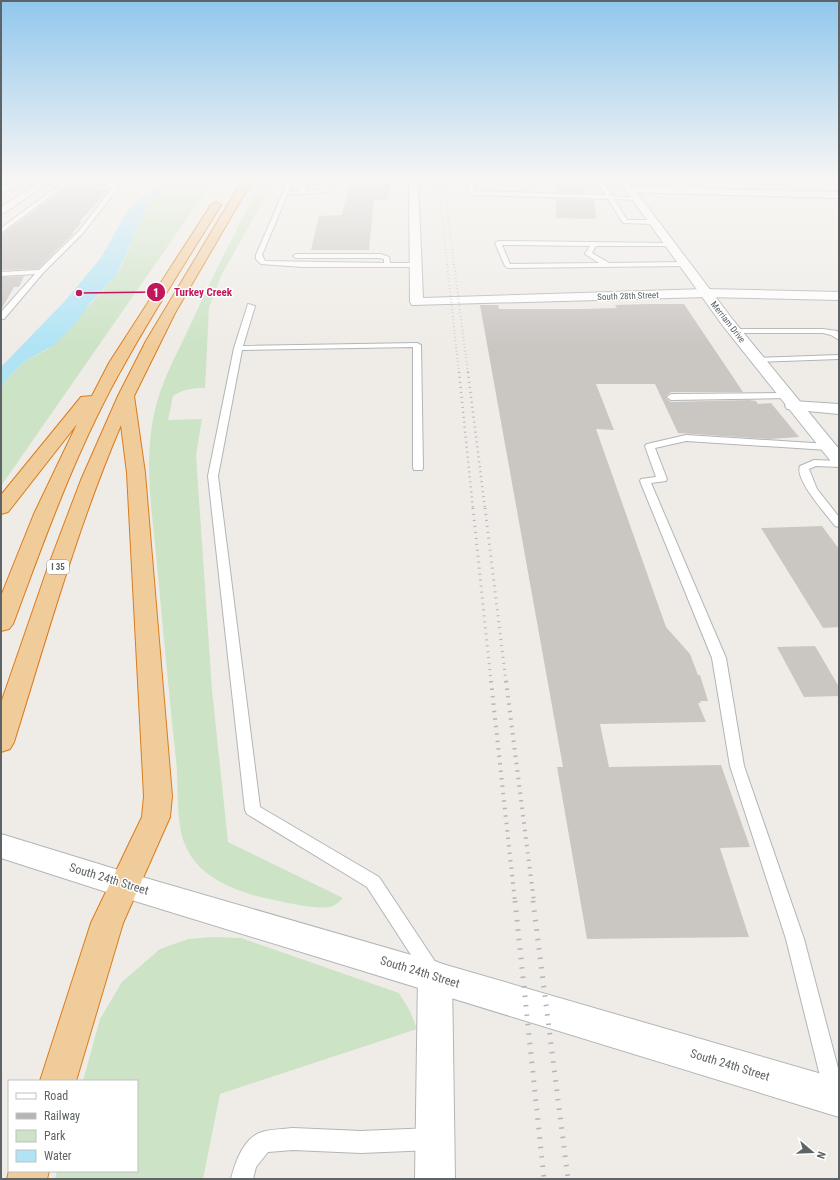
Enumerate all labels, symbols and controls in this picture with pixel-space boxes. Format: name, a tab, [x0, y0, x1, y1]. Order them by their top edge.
callout: Turkey Creek	[146, 281, 240, 304]
text: 1	[153, 286, 159, 300]
text: Turkey Creek	[174, 286, 233, 299]
street label: South 28th Street	[597, 290, 659, 302]
street label: Merriam Drive	[709, 299, 747, 345]
road number: I 35	[47, 560, 69, 574]
street label: South 24th Street	[68, 860, 151, 898]
street label: South 24th Street	[379, 953, 462, 991]
street label: South 24th Street	[689, 1046, 772, 1084]
legend	[8, 1080, 138, 1172]
text: Road	[44, 1089, 68, 1103]
text: Railway	[44, 1109, 80, 1123]
text: Park	[44, 1129, 66, 1143]
north arrow	[792, 1132, 832, 1172]
text: Water	[44, 1149, 72, 1163]
text: N	[814, 1150, 828, 1161]

